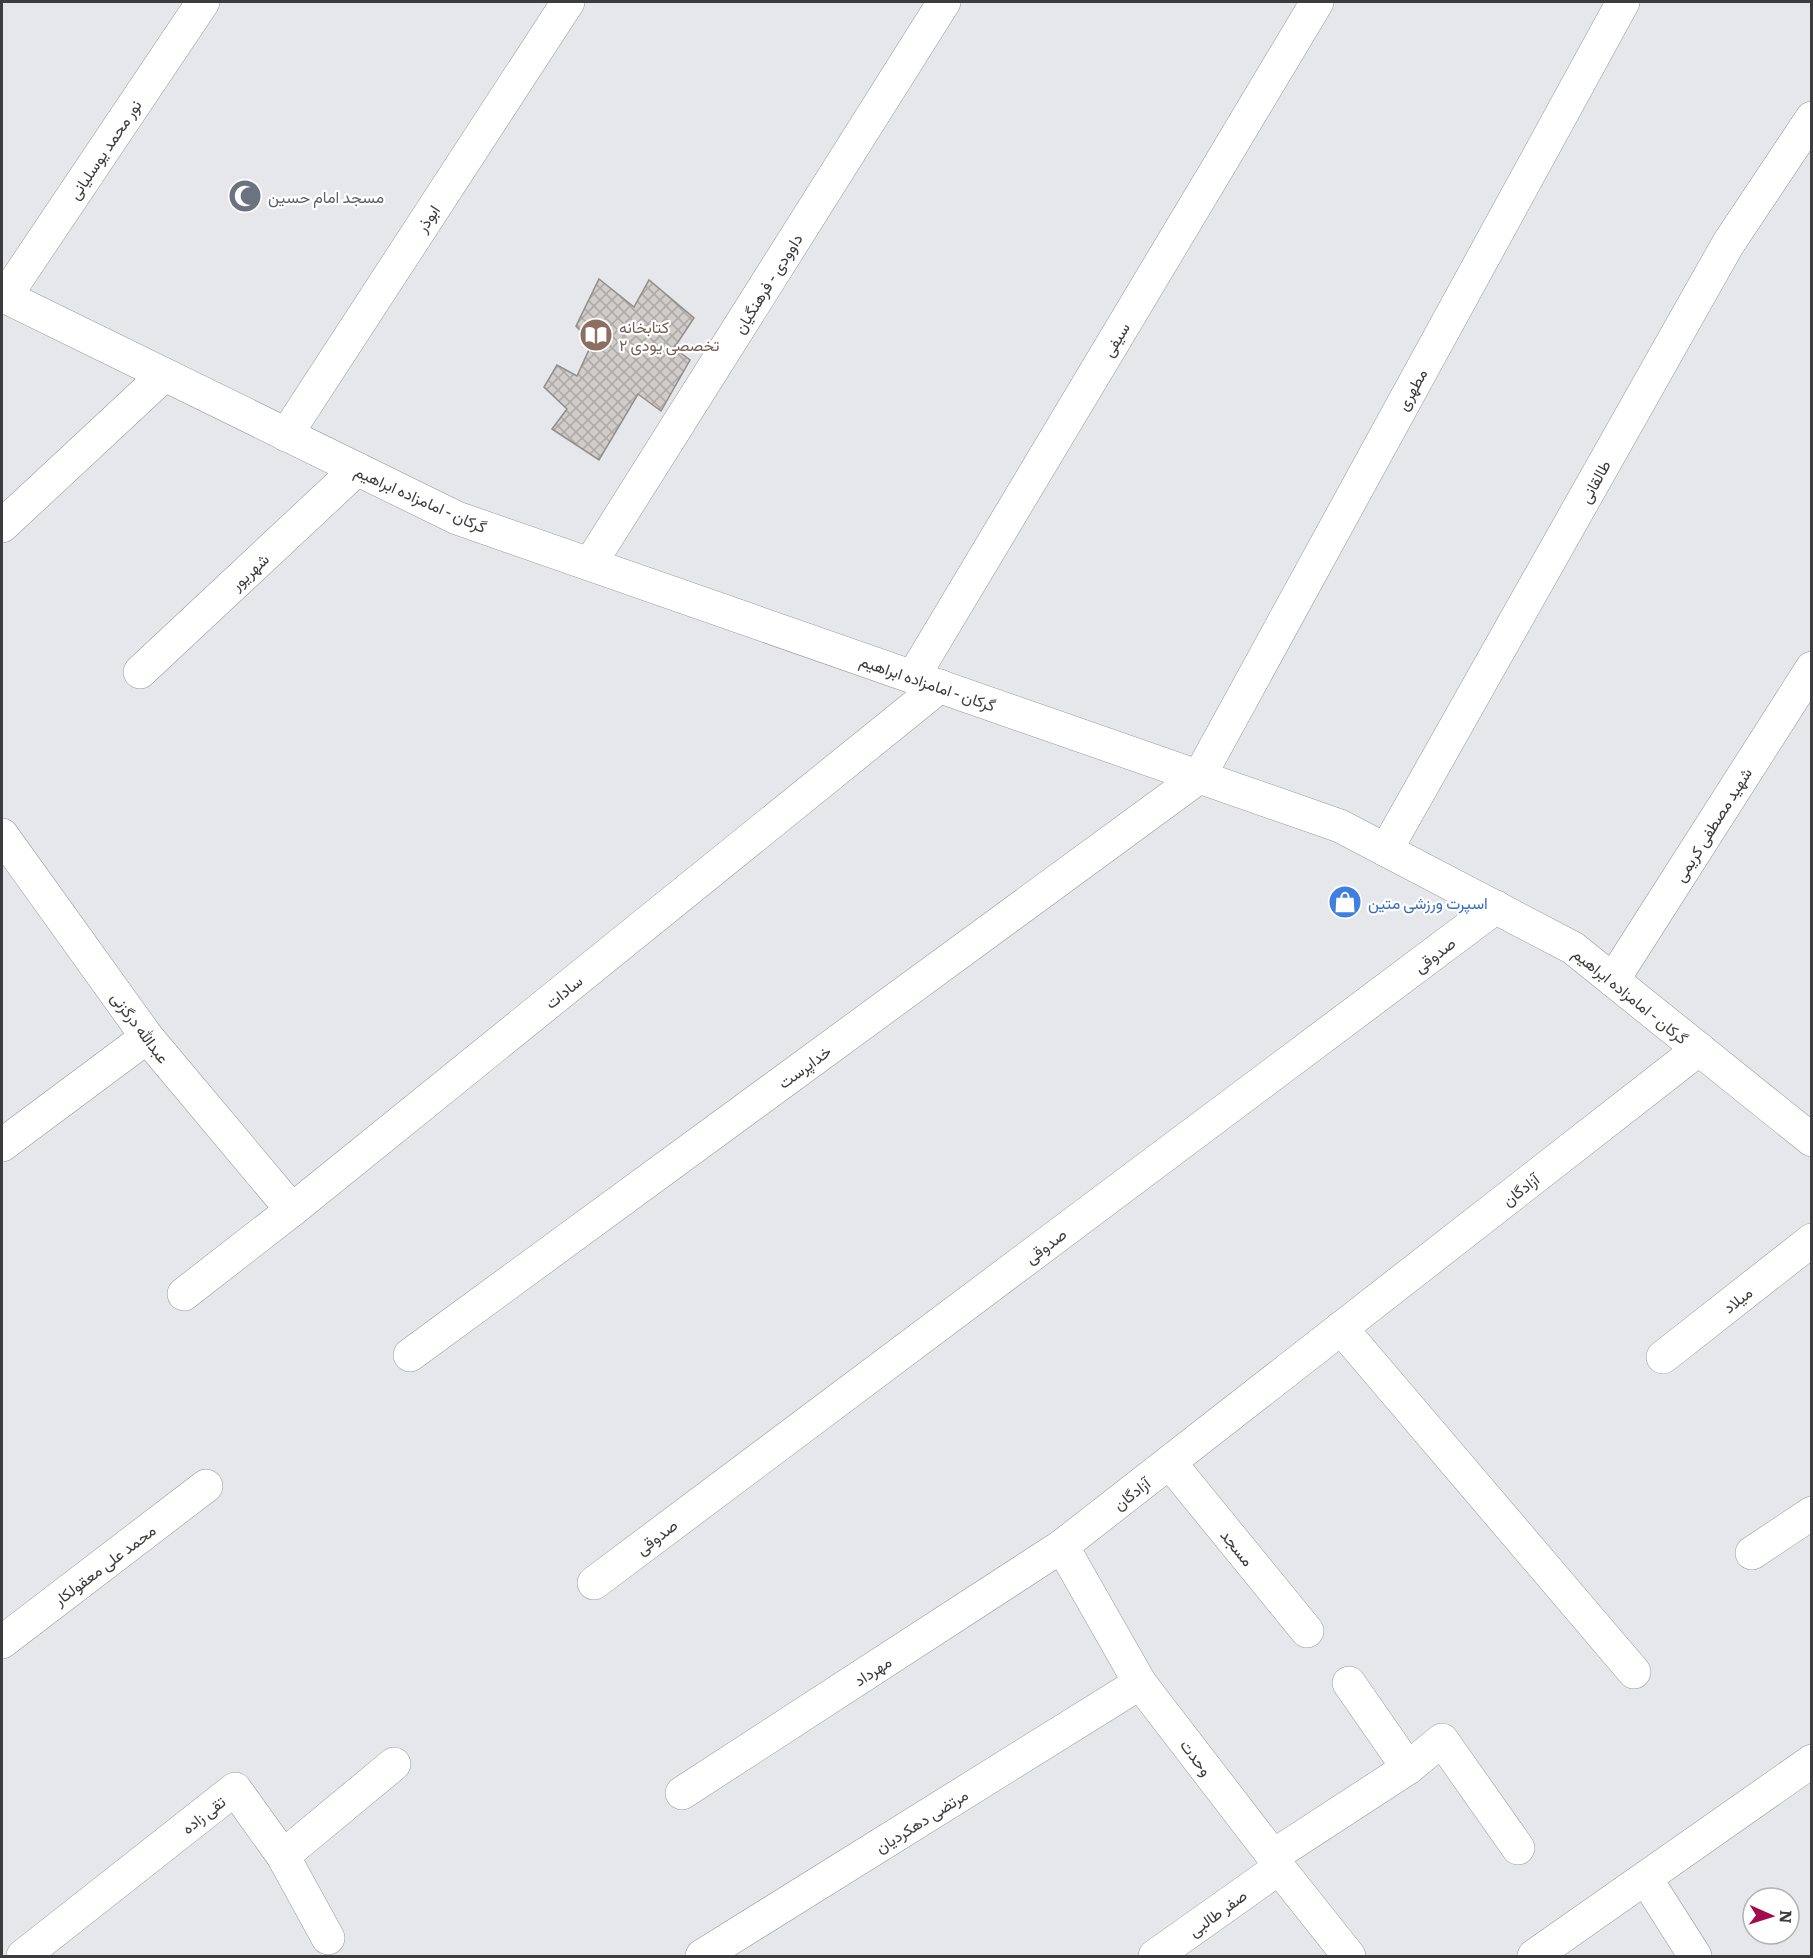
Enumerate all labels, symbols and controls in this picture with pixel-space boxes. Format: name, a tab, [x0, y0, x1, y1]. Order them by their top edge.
street label: نور محمد یوسلیانی	[62, 94, 146, 204]
mosque icon: مسجد امام حسین	[227, 178, 263, 214]
place label: مسجد امام حسین	[268, 184, 384, 208]
street label: ابوذر	[409, 199, 445, 237]
street label: داوودی - فرهنگیان	[727, 228, 807, 338]
place label: کتابخانه تخصصی یودی ۲	[619, 314, 719, 356]
library icon: کتابخانه تخصصی یودی ۲	[578, 317, 614, 353]
street label: سیفی	[1095, 317, 1135, 361]
street label: مطهری	[1390, 364, 1432, 414]
street label: طالقانی	[1572, 455, 1616, 507]
street label: گرکان - امامزاده ابراهیم	[351, 458, 491, 538]
street label: شهریور	[224, 547, 274, 596]
street label: گرکان - امامزاده ابراهیم	[857, 647, 999, 717]
street label: شهید مصطفی کریمی	[1667, 762, 1757, 886]
shop icon: اسپرت ورزشی متین	[1327, 884, 1363, 920]
place label: اسپرت ورزشی متین	[1368, 890, 1488, 915]
street label: صدوقی	[1408, 930, 1460, 978]
street label: گرکان - امامزاده ابراهیم	[1568, 941, 1694, 1049]
street label: سادات	[539, 968, 587, 1014]
street label: عبدالله درگزنی	[106, 986, 176, 1068]
street label: خداپرست	[772, 1038, 836, 1094]
street label: آزادگان	[1496, 1166, 1545, 1211]
street label: صدوقی	[1019, 1221, 1071, 1269]
street label: میلاد	[1717, 1280, 1757, 1318]
street label: آزادگان	[1107, 1470, 1156, 1515]
street label: صدوقی	[630, 1512, 682, 1560]
street label: محمد علی معقولکار	[47, 1518, 160, 1611]
street label: مسجد	[1216, 1523, 1260, 1571]
street label: مهرداد	[849, 1649, 895, 1691]
street label: وحدت	[1175, 1734, 1219, 1780]
street label: مرتضی دهکردیان	[870, 1782, 972, 1858]
street label: تقی زاده	[176, 1789, 230, 1839]
street label: صفر طالبی	[1183, 1882, 1251, 1942]
north arrow	[1741, 1886, 1801, 1946]
text: N	[1775, 1909, 1799, 1924]

